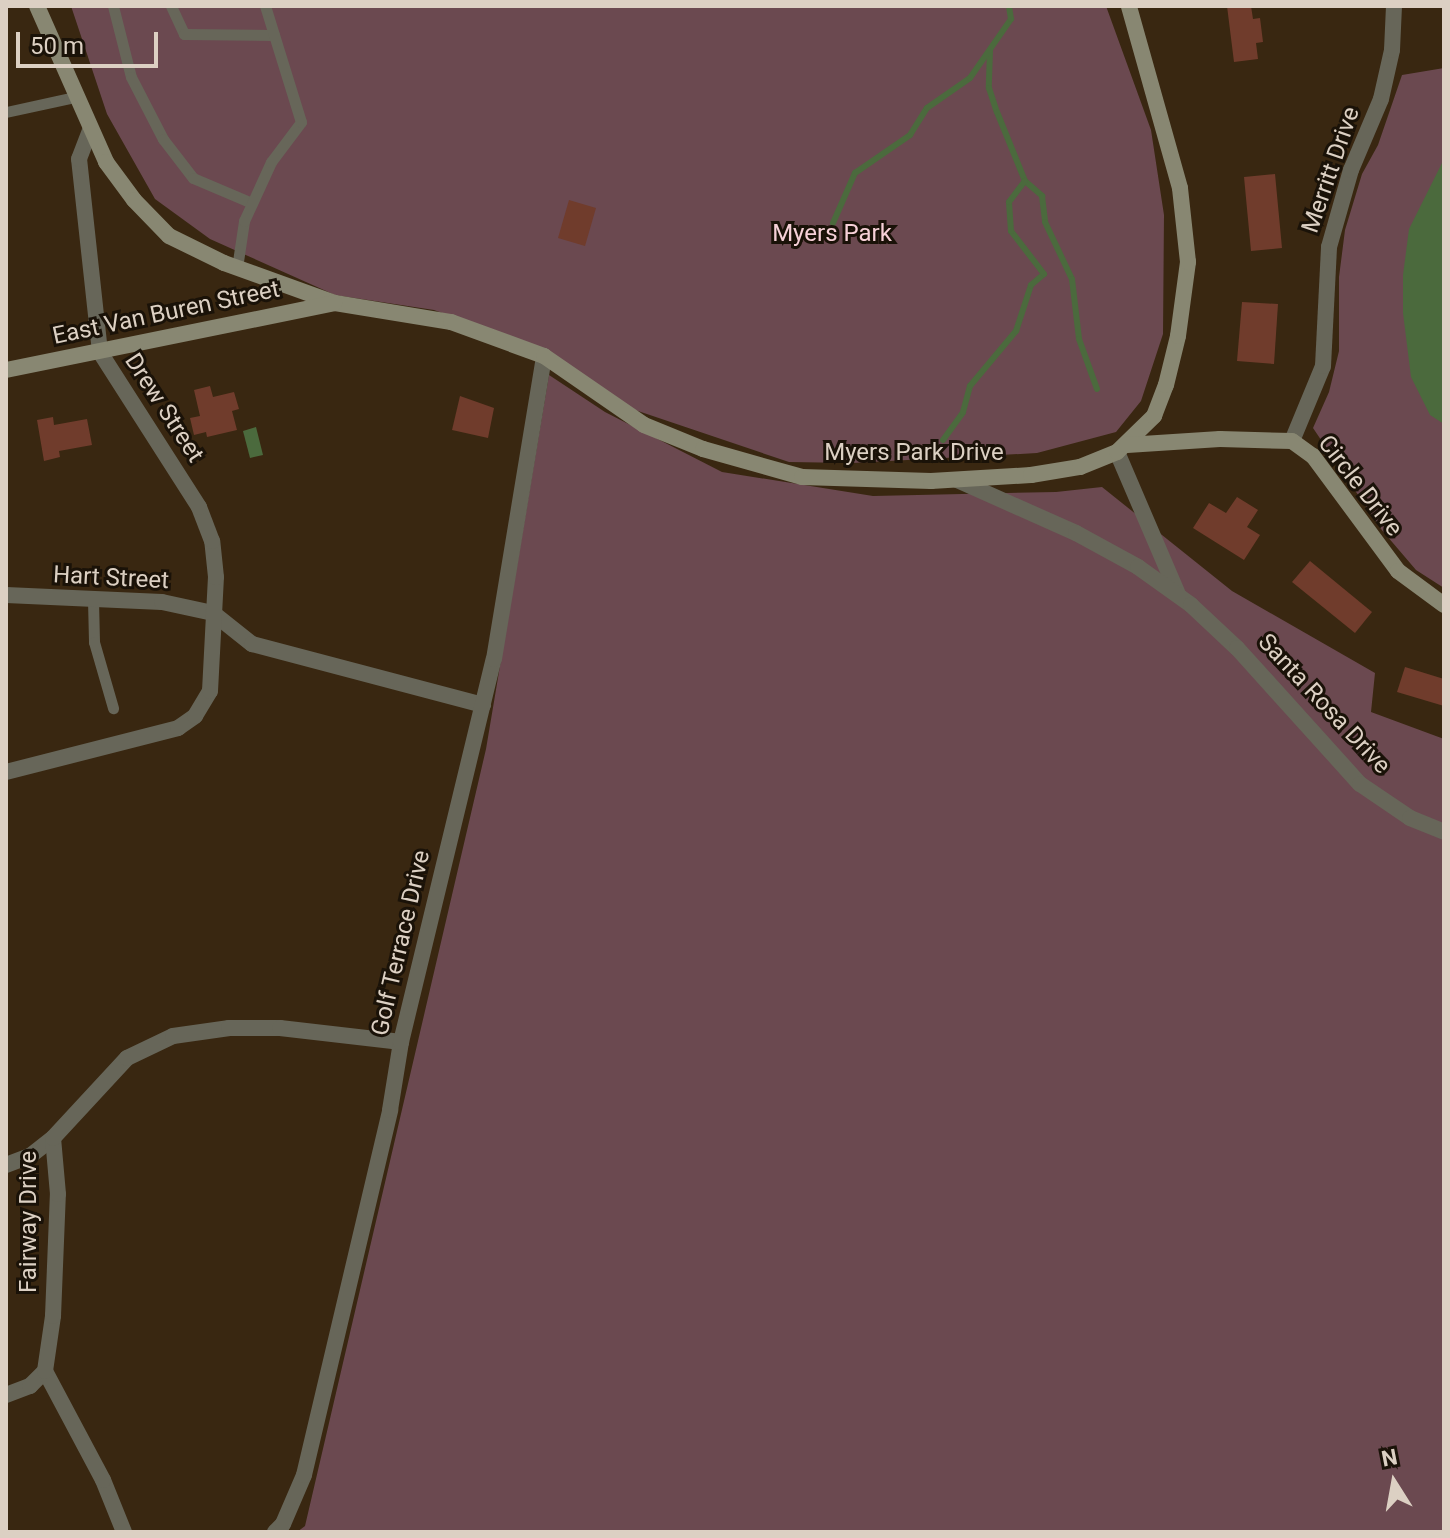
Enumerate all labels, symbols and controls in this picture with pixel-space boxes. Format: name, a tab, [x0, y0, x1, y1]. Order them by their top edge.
scale bar	[20, 16, 162, 66]
text: 50 m	[30, 32, 84, 60]
street label: Merritt Drive	[1296, 103, 1366, 237]
park label: Myers Park	[772, 220, 892, 248]
street label: East Van Buren Street	[50, 275, 282, 351]
street label: Drew Street	[118, 348, 210, 468]
street label: Circle Drive	[1312, 430, 1408, 542]
street label: Myers Park Drive	[824, 439, 1004, 467]
street label: Hart Street	[52, 561, 170, 595]
street label: Santa Rosa Drive	[1252, 628, 1396, 780]
street label: Golf Terrace Drive	[366, 847, 436, 1039]
street label: Fairway Drive	[15, 1151, 43, 1293]
north arrow	[1354, 1442, 1434, 1522]
text: N	[1379, 1444, 1399, 1472]

